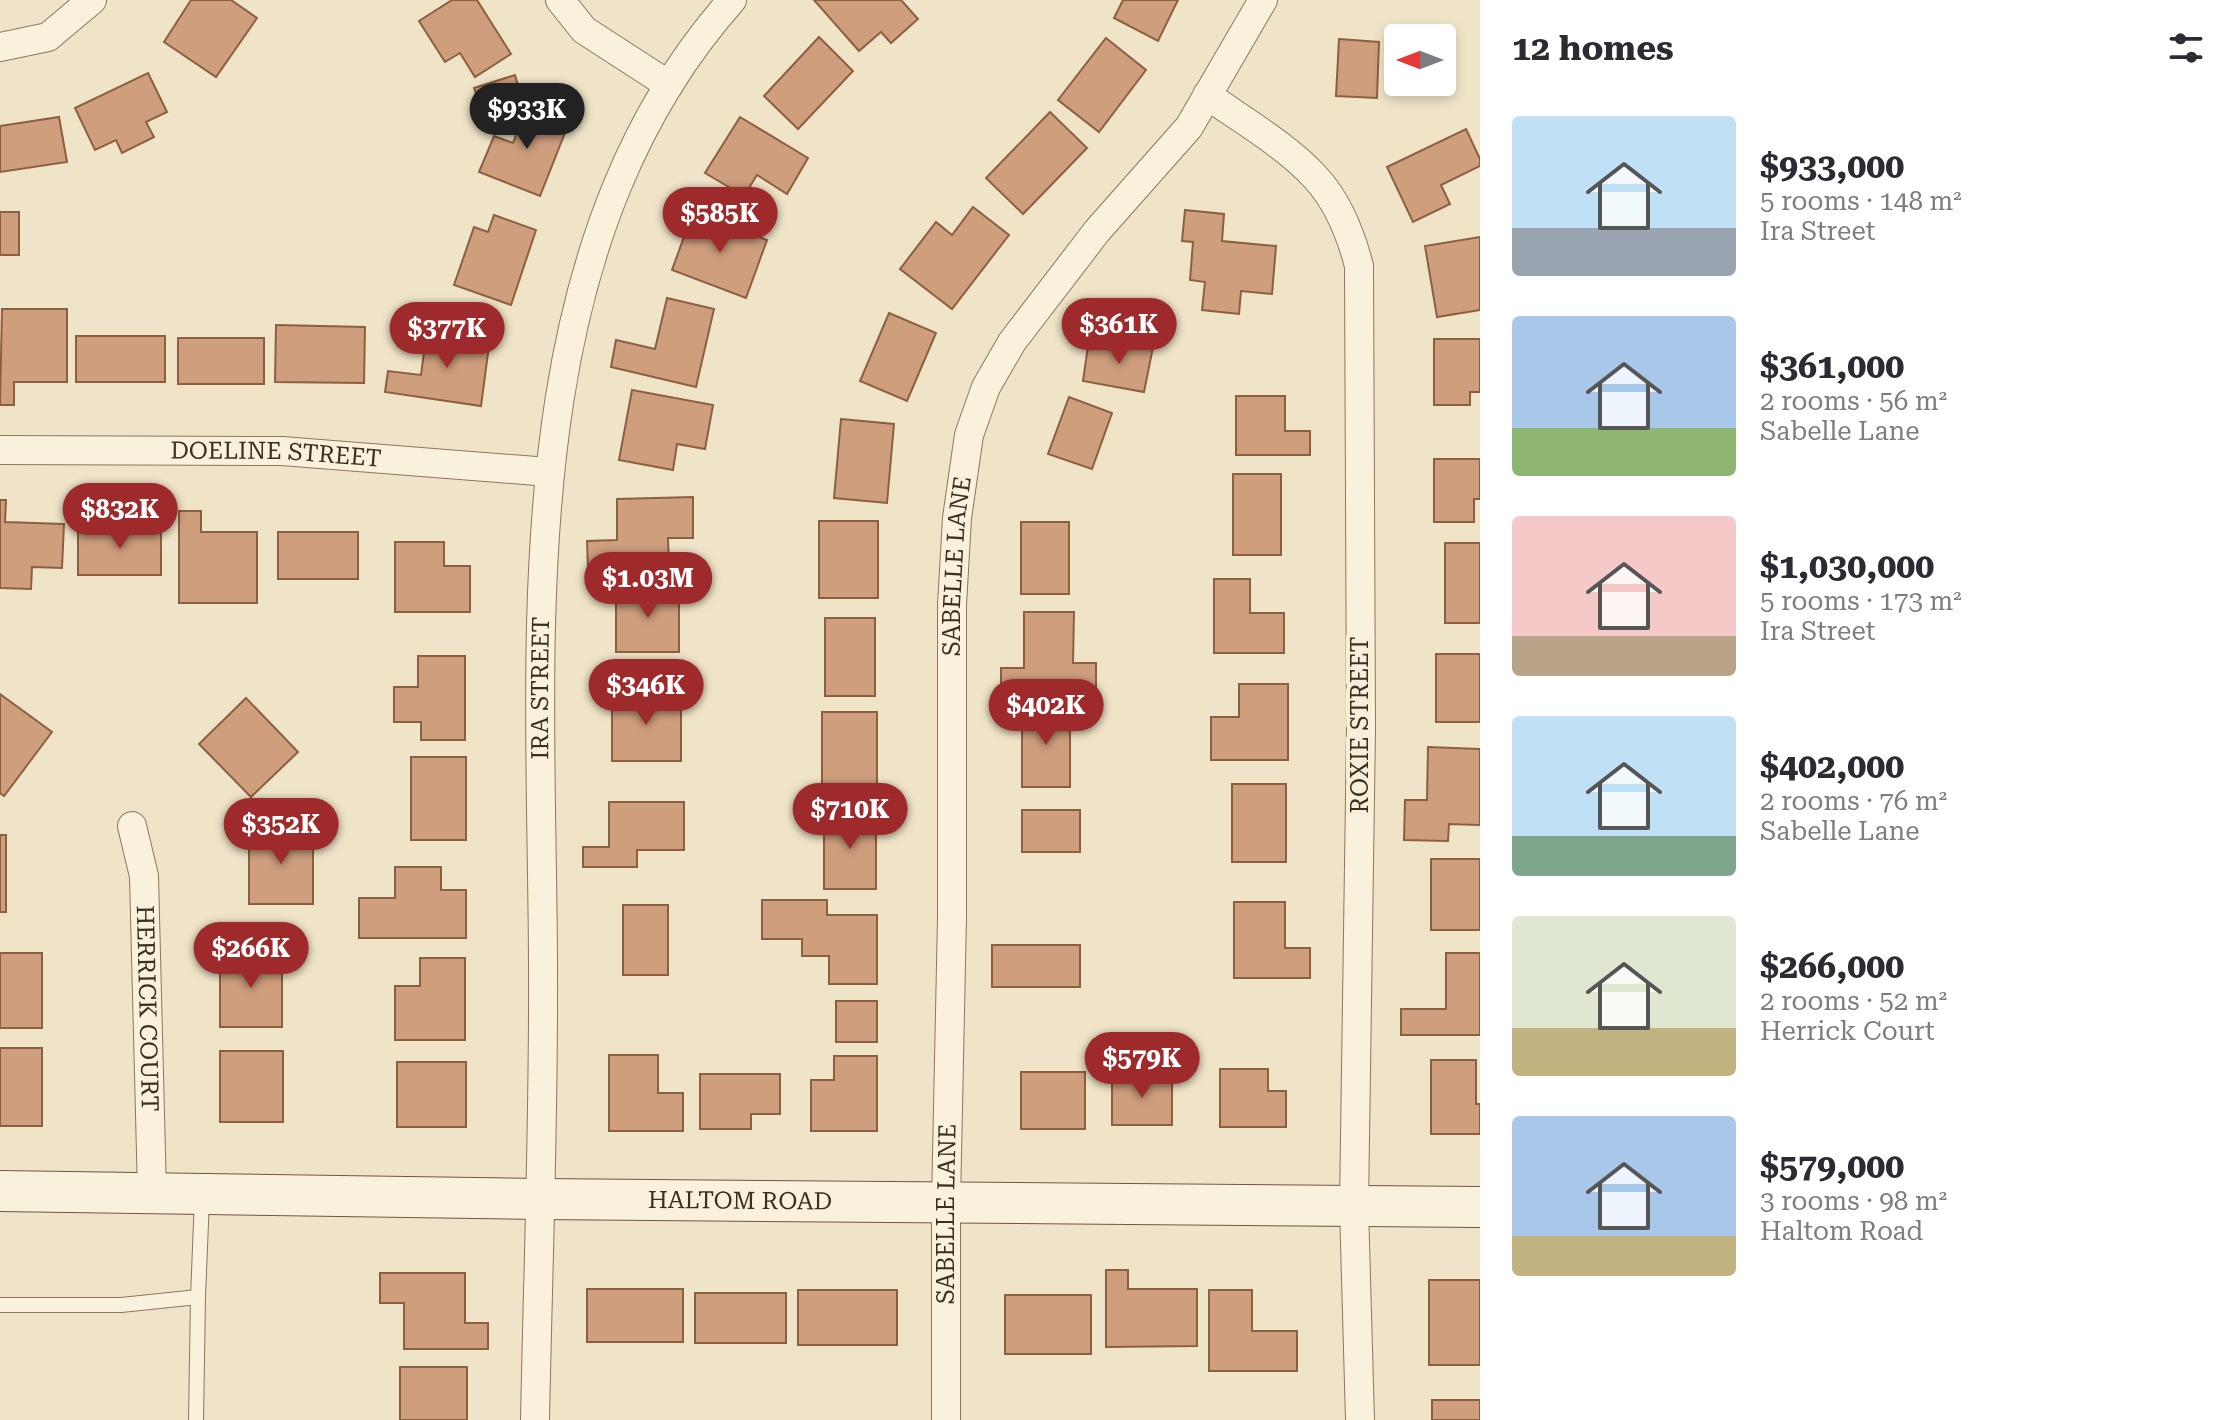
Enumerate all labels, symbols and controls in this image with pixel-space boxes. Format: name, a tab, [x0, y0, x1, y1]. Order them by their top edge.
north arrow	[1384, 24, 1456, 96]
map controls	[1384, 24, 1456, 96]
icon: filters	[2164, 26, 2208, 70]
text: 12 homes	[1512, 28, 1674, 68]
pin: $933K	[471, 83, 583, 151]
text: $933K	[488, 94, 566, 124]
text: $933,000	[1760, 146, 1904, 186]
icon: home	[1576, 148, 1672, 244]
text: 5 rooms · 148 m²	[1760, 186, 1962, 216]
pin: $585K	[664, 187, 776, 255]
text: $585K	[681, 198, 759, 228]
text: Ira Street	[1760, 216, 1875, 246]
pin: $361K	[1063, 298, 1175, 366]
pin: $377K	[391, 302, 503, 370]
text: $361K	[1080, 309, 1158, 339]
text: $377K	[408, 313, 486, 343]
text: $361,000	[1760, 346, 1904, 386]
icon: home	[1576, 348, 1672, 444]
text: 2 rooms · 56 m²	[1760, 386, 1947, 416]
text: Sabelle Lane	[1760, 416, 1920, 446]
street label: DOELINE STREET	[170, 437, 383, 473]
street label: SABELLE LANE	[938, 474, 977, 656]
pin: $832K	[64, 483, 176, 551]
text: $832K	[81, 494, 159, 524]
text: $1,030,000	[1760, 546, 1934, 586]
icon: home	[1576, 548, 1672, 644]
pin: $1.03M	[583, 552, 713, 620]
text: $1.03M	[602, 563, 694, 593]
text: 5 rooms · 173 m²	[1760, 586, 1962, 616]
street label: IRA STREET	[526, 616, 555, 760]
text: Ira Street	[1760, 616, 1875, 646]
street label: ROXIE STREET	[1346, 637, 1374, 813]
pin: $346K	[590, 659, 702, 727]
text: $346K	[607, 670, 685, 700]
pin: $402K	[990, 679, 1102, 747]
text: $402K	[1007, 690, 1085, 720]
text: $402,000	[1760, 746, 1904, 786]
icon: home	[1576, 748, 1672, 844]
pin: $710K	[794, 783, 906, 851]
text: 2 rooms · 76 m²	[1760, 786, 1947, 816]
text: $710K	[811, 794, 889, 824]
pin: $352K	[225, 798, 337, 866]
text: $352K	[242, 809, 320, 839]
text: Sabelle Lane	[1760, 816, 1920, 846]
street label: HERRICK COURT	[131, 905, 164, 1112]
pin: $266K	[195, 922, 307, 990]
text: $266K	[212, 933, 290, 963]
text: $266,000	[1760, 946, 1904, 986]
icon: home	[1576, 948, 1672, 1044]
text: 2 rooms · 52 m²	[1760, 986, 1947, 1016]
text: Herrick Court	[1760, 1016, 1935, 1046]
pin: $579K	[1086, 1032, 1198, 1100]
text: $579K	[1103, 1043, 1181, 1073]
street label: SABELLE LANE	[932, 1123, 962, 1304]
text: $579,000	[1760, 1146, 1904, 1186]
icon: home	[1576, 1148, 1672, 1244]
street label: HALTOM ROAD	[648, 1186, 832, 1215]
text: 3 rooms · 98 m²	[1760, 1186, 1947, 1216]
text: Haltom Road	[1760, 1216, 1923, 1246]

